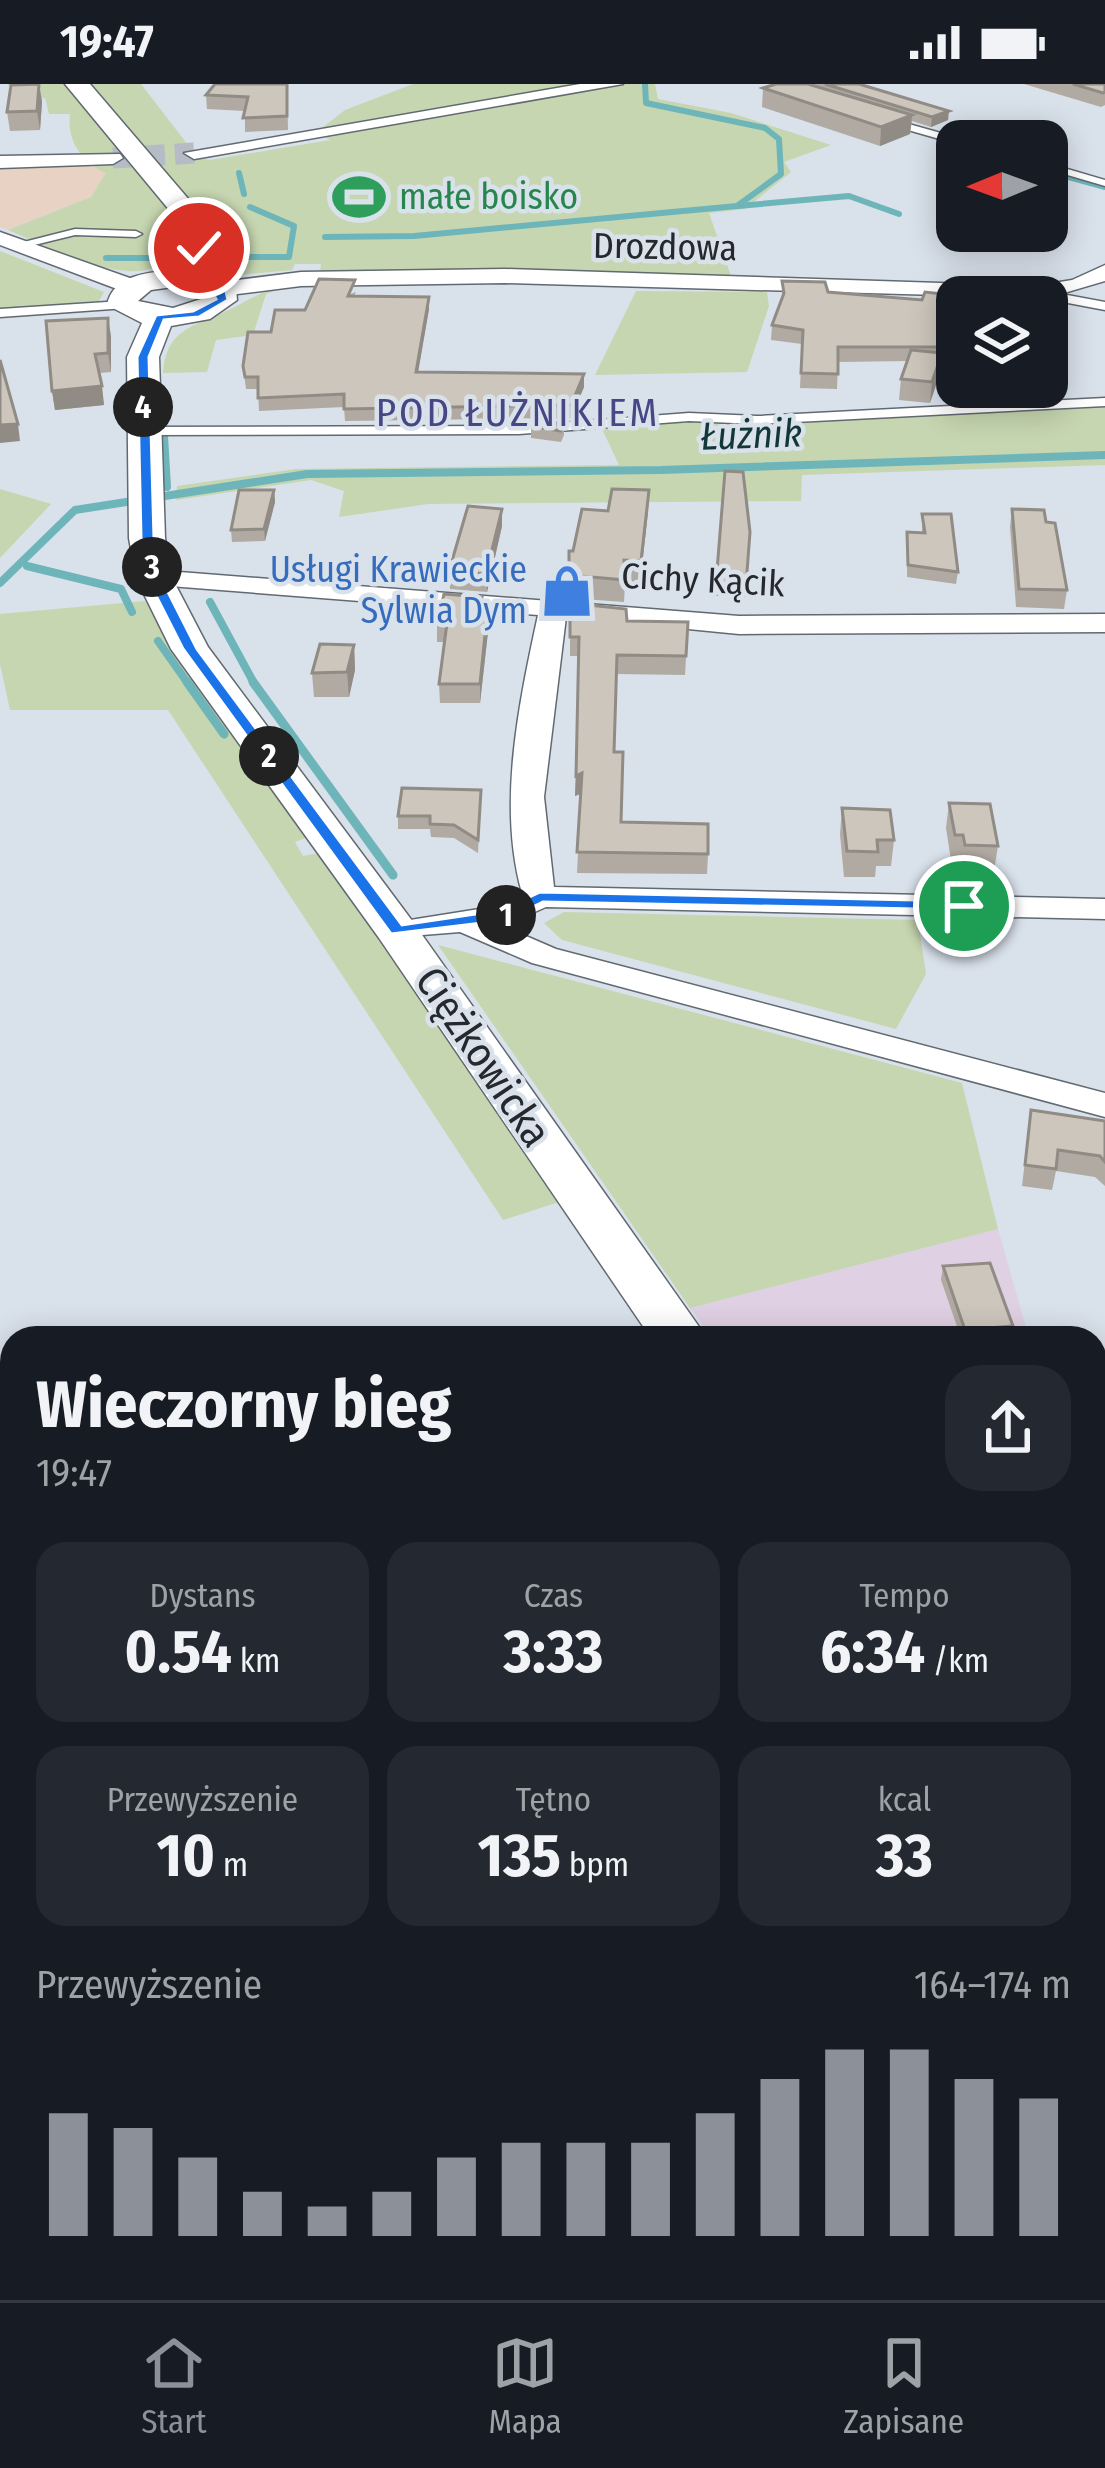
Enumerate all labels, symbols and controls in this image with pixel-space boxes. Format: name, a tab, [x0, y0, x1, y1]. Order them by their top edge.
text: 19:47	[60, 15, 154, 69]
north arrow	[936, 120, 1068, 252]
map controls	[936, 120, 1068, 408]
sports icon: małe boisko	[330, 168, 388, 226]
place label: małe boisko	[399, 175, 578, 219]
pin	[148, 197, 250, 299]
icon: check	[166, 215, 232, 281]
street label: Drozdowa	[593, 224, 737, 270]
button: layers	[936, 276, 1068, 408]
pin: 4	[113, 377, 173, 437]
text: 4	[135, 387, 151, 427]
district label: POD ŁUŻNIKIEM	[376, 390, 660, 436]
water label: Łużnik	[699, 410, 803, 460]
pin: 3	[122, 537, 182, 597]
text: 3	[144, 547, 160, 587]
place label: Usługi Krawieckie Sylwia Dym	[270, 548, 527, 633]
street label: Cichy Kącik	[620, 554, 786, 606]
shop icon: Usługi Krawieckie Sylwia Dym	[538, 562, 596, 620]
pin: 2	[239, 726, 299, 786]
text: 2	[261, 736, 277, 776]
pin	[913, 855, 1015, 957]
icon: arrive	[931, 873, 997, 939]
pin: 1	[476, 885, 536, 945]
text: 1	[499, 895, 513, 935]
street label: Ciężkowicka	[405, 958, 561, 1156]
text: Wieczorny bieg	[36, 1365, 451, 1444]
button: share	[945, 1365, 1071, 1491]
text: 19:47	[36, 1450, 112, 1496]
text: Dystans	[150, 1576, 255, 1616]
text: Czas	[524, 1576, 583, 1616]
text: Tempo	[859, 1576, 950, 1616]
text: 0.54	[125, 1616, 232, 1688]
text: 3:33	[504, 1616, 603, 1688]
text: 6:34	[820, 1616, 925, 1688]
text: km	[232, 1641, 280, 1681]
text: /km	[925, 1641, 989, 1681]
text: Przewyższenie	[107, 1780, 298, 1820]
text: Tętno	[516, 1780, 591, 1820]
text: kcal	[878, 1780, 931, 1820]
text: 10	[157, 1820, 215, 1892]
text: 135	[478, 1820, 561, 1892]
text: 33	[876, 1820, 933, 1892]
text: m	[215, 1845, 248, 1885]
text: bpm	[561, 1845, 629, 1885]
text: Przewyższenie	[36, 1962, 262, 2008]
text: 164–174 m	[914, 1962, 1071, 2008]
tab: Start	[141, 2330, 207, 2442]
tab: Mapa	[489, 2330, 562, 2442]
tab: Zapisane	[843, 2330, 964, 2442]

